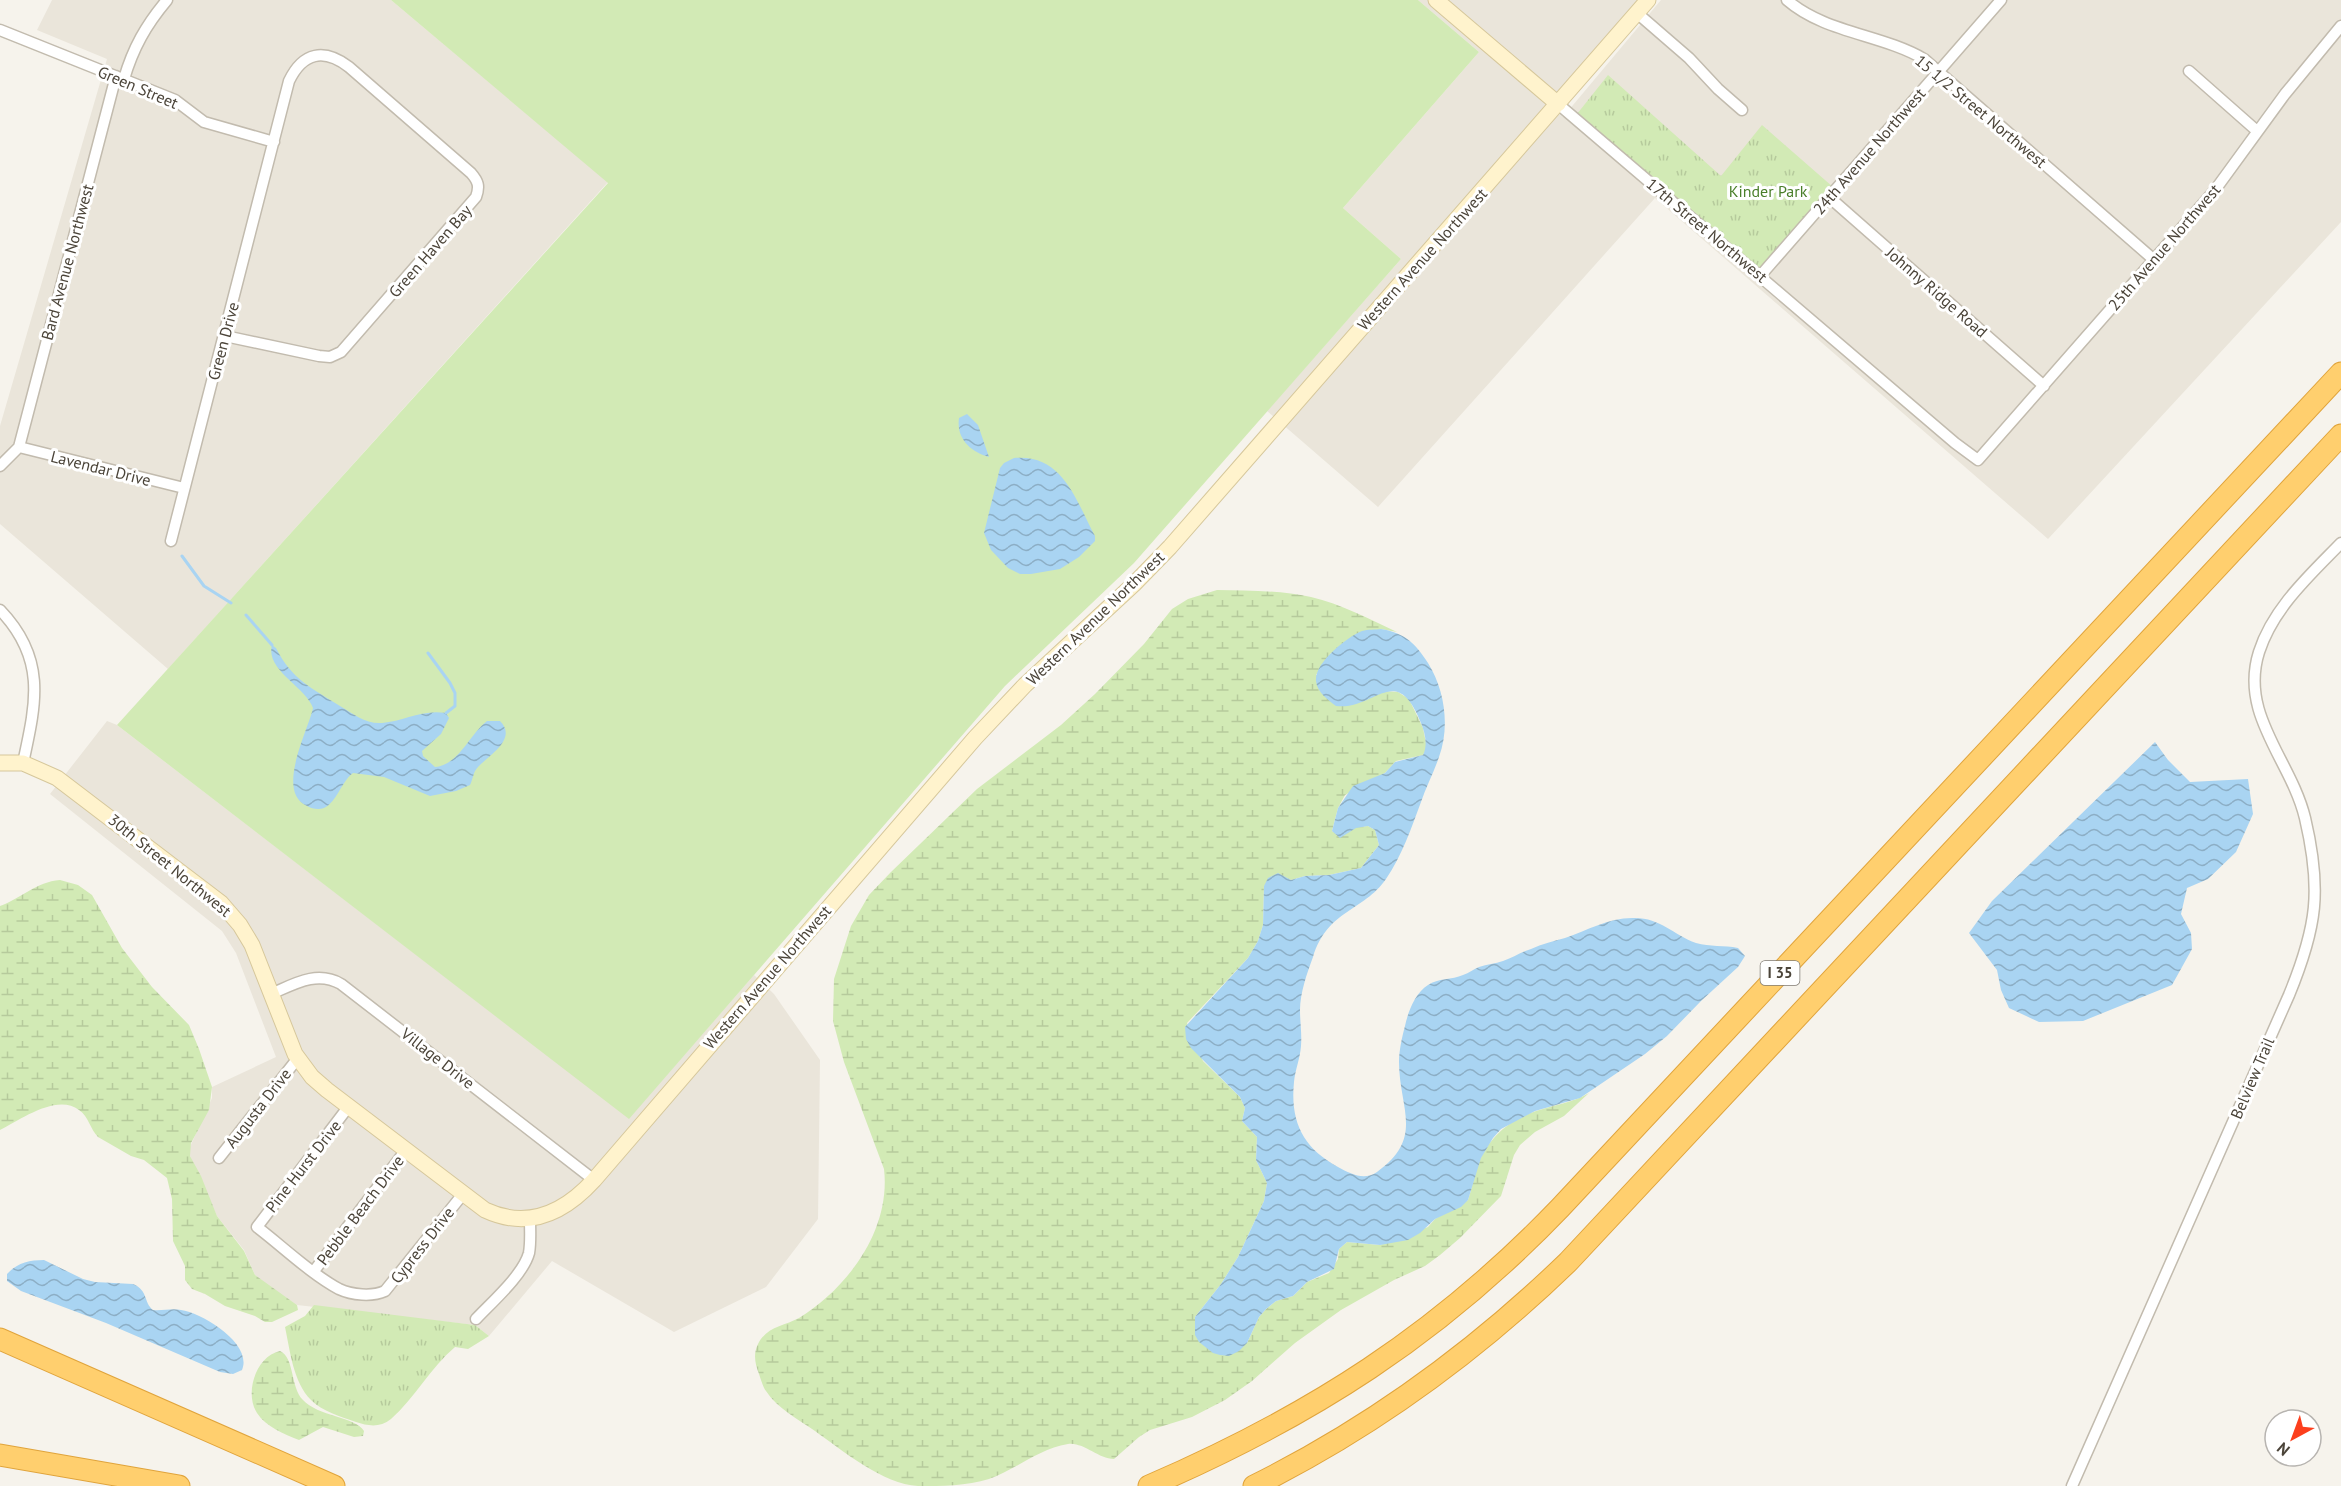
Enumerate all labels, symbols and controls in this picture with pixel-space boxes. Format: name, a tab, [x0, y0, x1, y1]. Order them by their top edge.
street label: 15 1/2 Street Northwest	[1911, 50, 2051, 172]
street label: Green Street	[95, 61, 182, 113]
street label: 24th Avenue Northwest	[1809, 83, 1930, 218]
street label: 17th Street Northwest	[1642, 174, 1772, 287]
street label: 25th Avenue Northwest	[2104, 179, 2225, 314]
street label: Bard Avenue Northwest	[37, 181, 98, 342]
park label: Kinder Park	[1729, 181, 1808, 201]
street label: Western Avenue Northwest	[1353, 183, 1491, 334]
street label: Green Haven Bay	[384, 200, 476, 302]
street label: Johnny Ridge Road	[1881, 242, 1992, 342]
street label: Green Drive	[203, 300, 243, 382]
street label: Lavendar Drive	[49, 446, 153, 490]
street label: Western Avenue Northwest	[1022, 546, 1169, 689]
street label: 30th Street Northwest	[105, 809, 236, 921]
street label: Western Avenue Northwest	[699, 900, 835, 1053]
road number: I 35	[1760, 961, 1800, 985]
street label: Village Drive	[397, 1023, 479, 1093]
street label: Belview Trail	[2226, 1034, 2278, 1122]
street label: Augusta Drive	[221, 1064, 295, 1152]
street label: Pine Hurst Drive	[261, 1116, 345, 1216]
street label: Pebble Beach Drive	[312, 1151, 408, 1269]
street label: Cypress Drive	[386, 1203, 458, 1287]
north arrow	[2263, 1408, 2323, 1468]
text: N	[2273, 1438, 2294, 1460]

